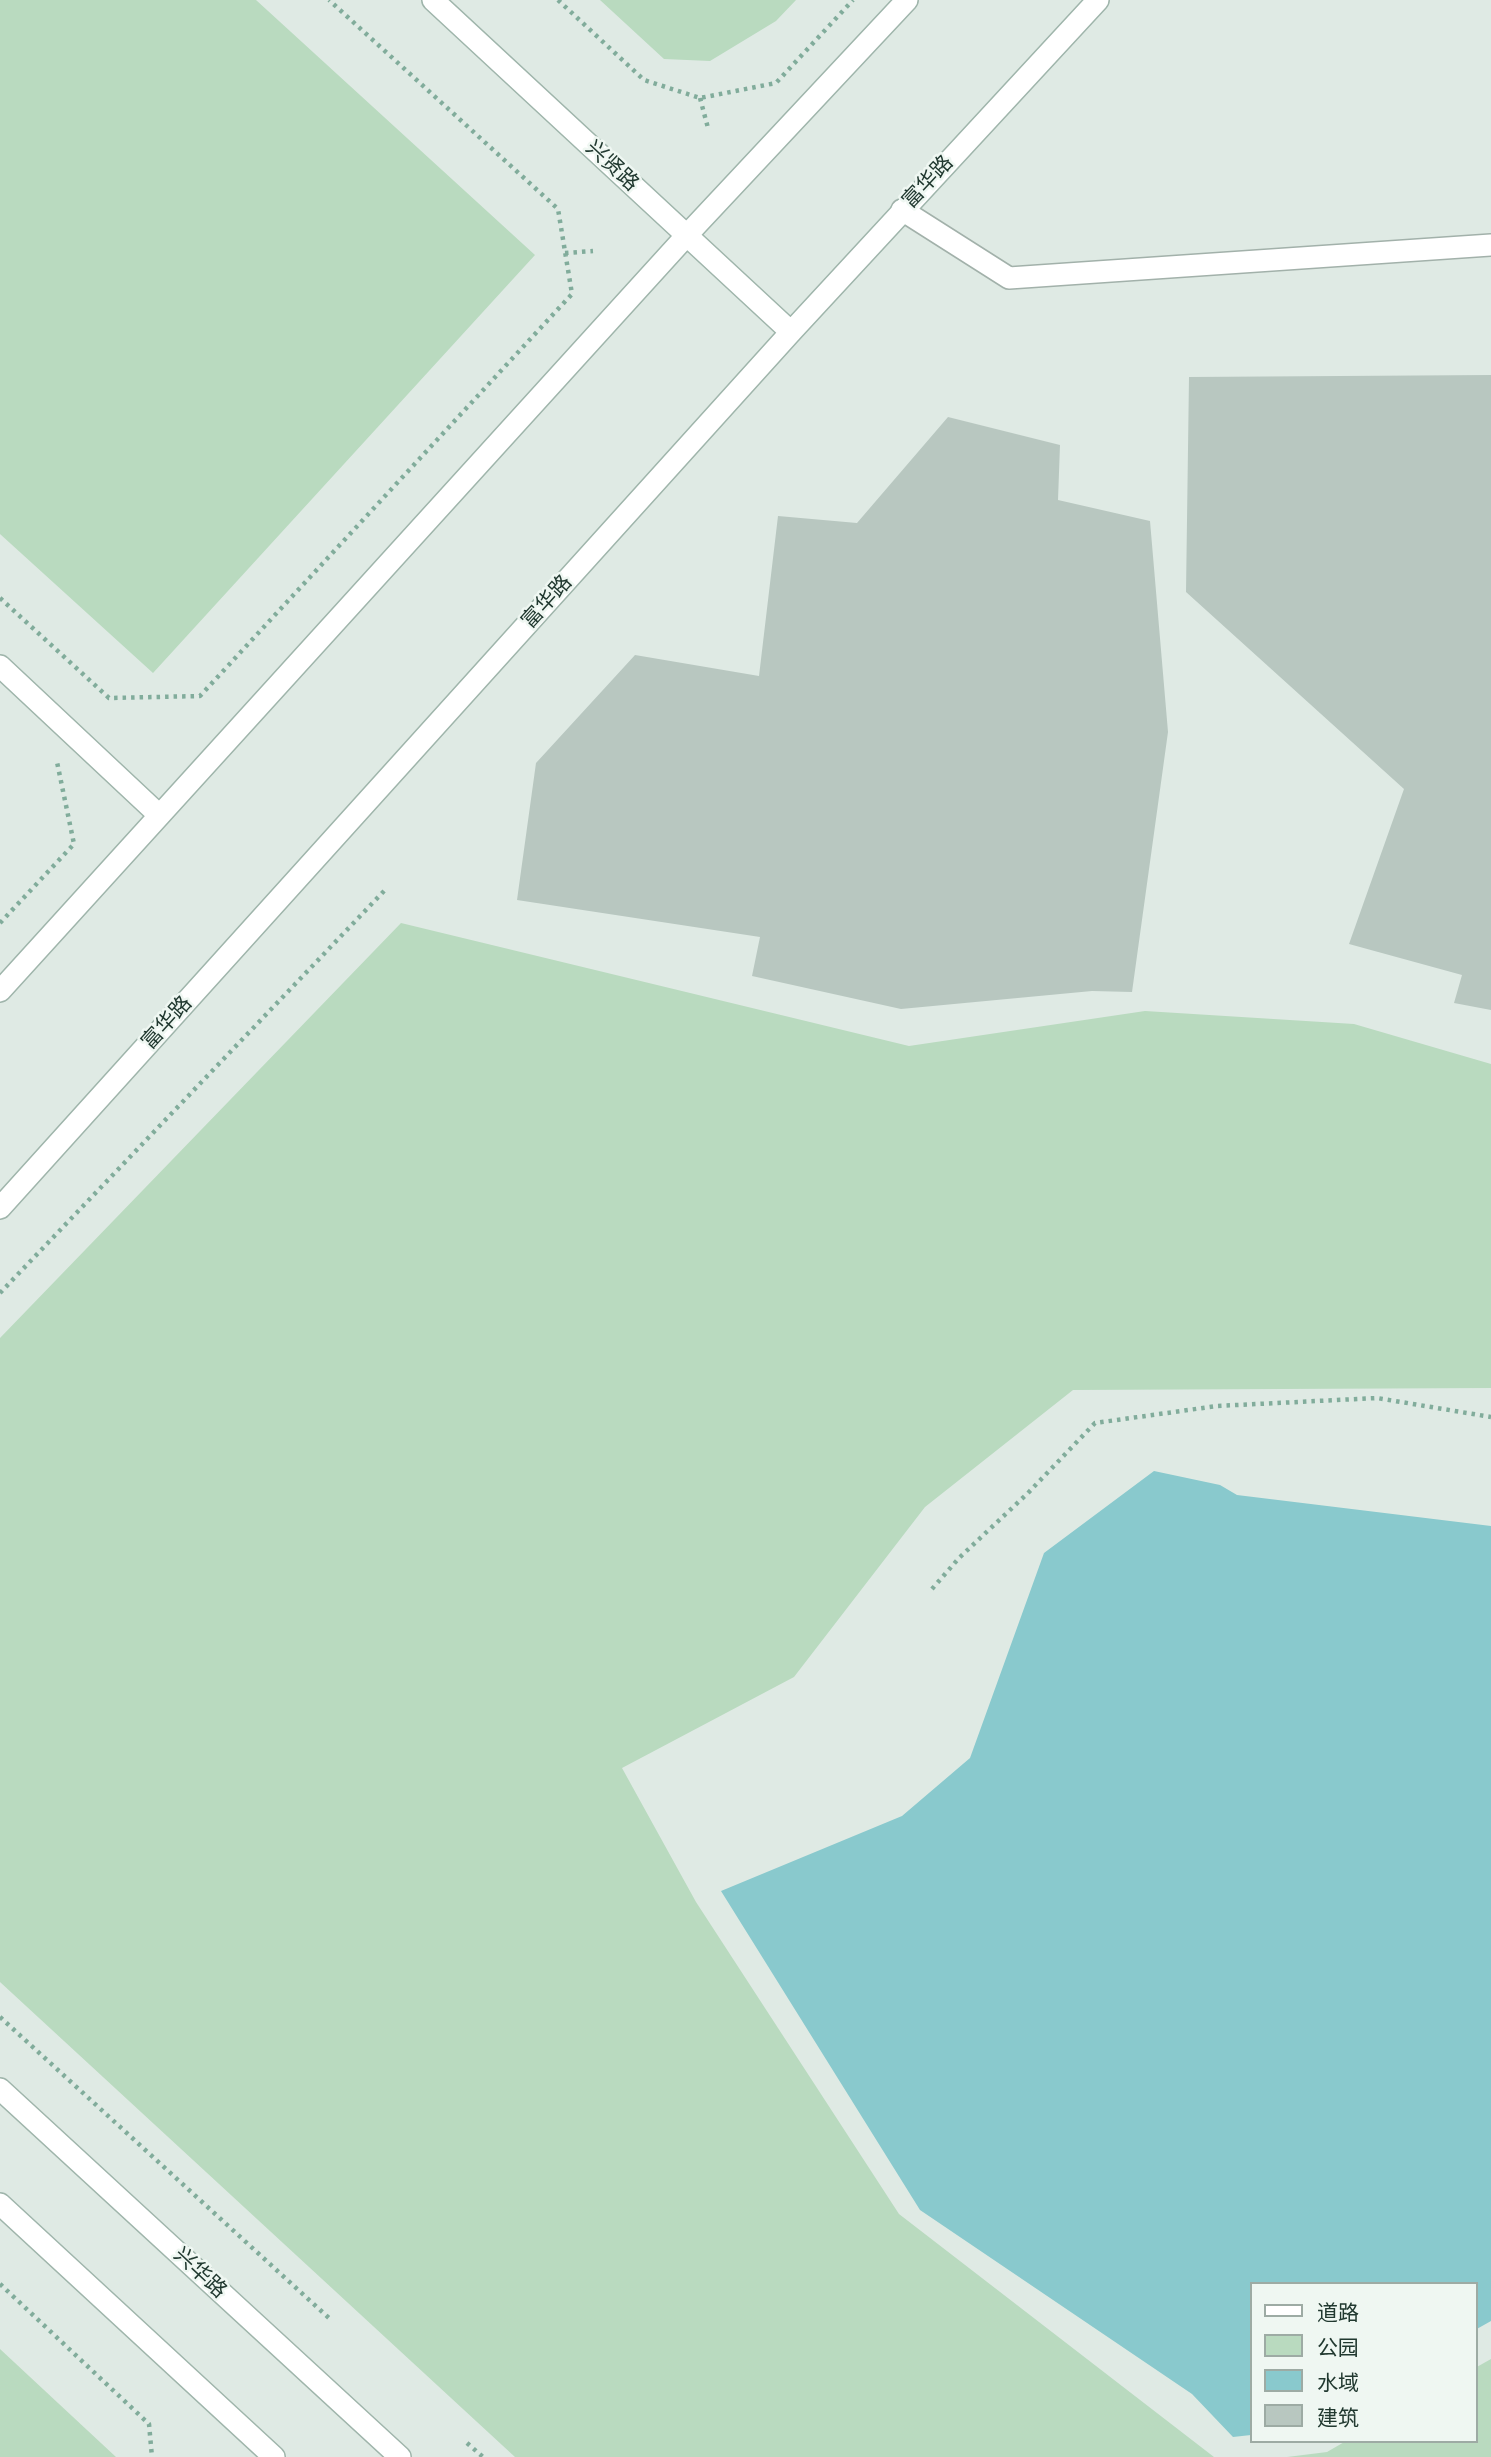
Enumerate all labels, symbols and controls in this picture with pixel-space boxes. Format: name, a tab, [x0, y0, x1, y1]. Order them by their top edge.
street label: 兴贤路	[580, 135, 644, 197]
street label: 富华路	[897, 150, 959, 214]
street label: 富华路	[517, 570, 577, 634]
street label: 富华路	[137, 991, 197, 1055]
street label: 兴华路	[168, 2242, 232, 2304]
legend	[1250, 2282, 1477, 2443]
text: 道路	[1317, 2299, 1359, 2326]
text: 公园	[1317, 2334, 1359, 2361]
text: 水域	[1317, 2369, 1359, 2396]
text: 建筑	[1317, 2404, 1359, 2431]

